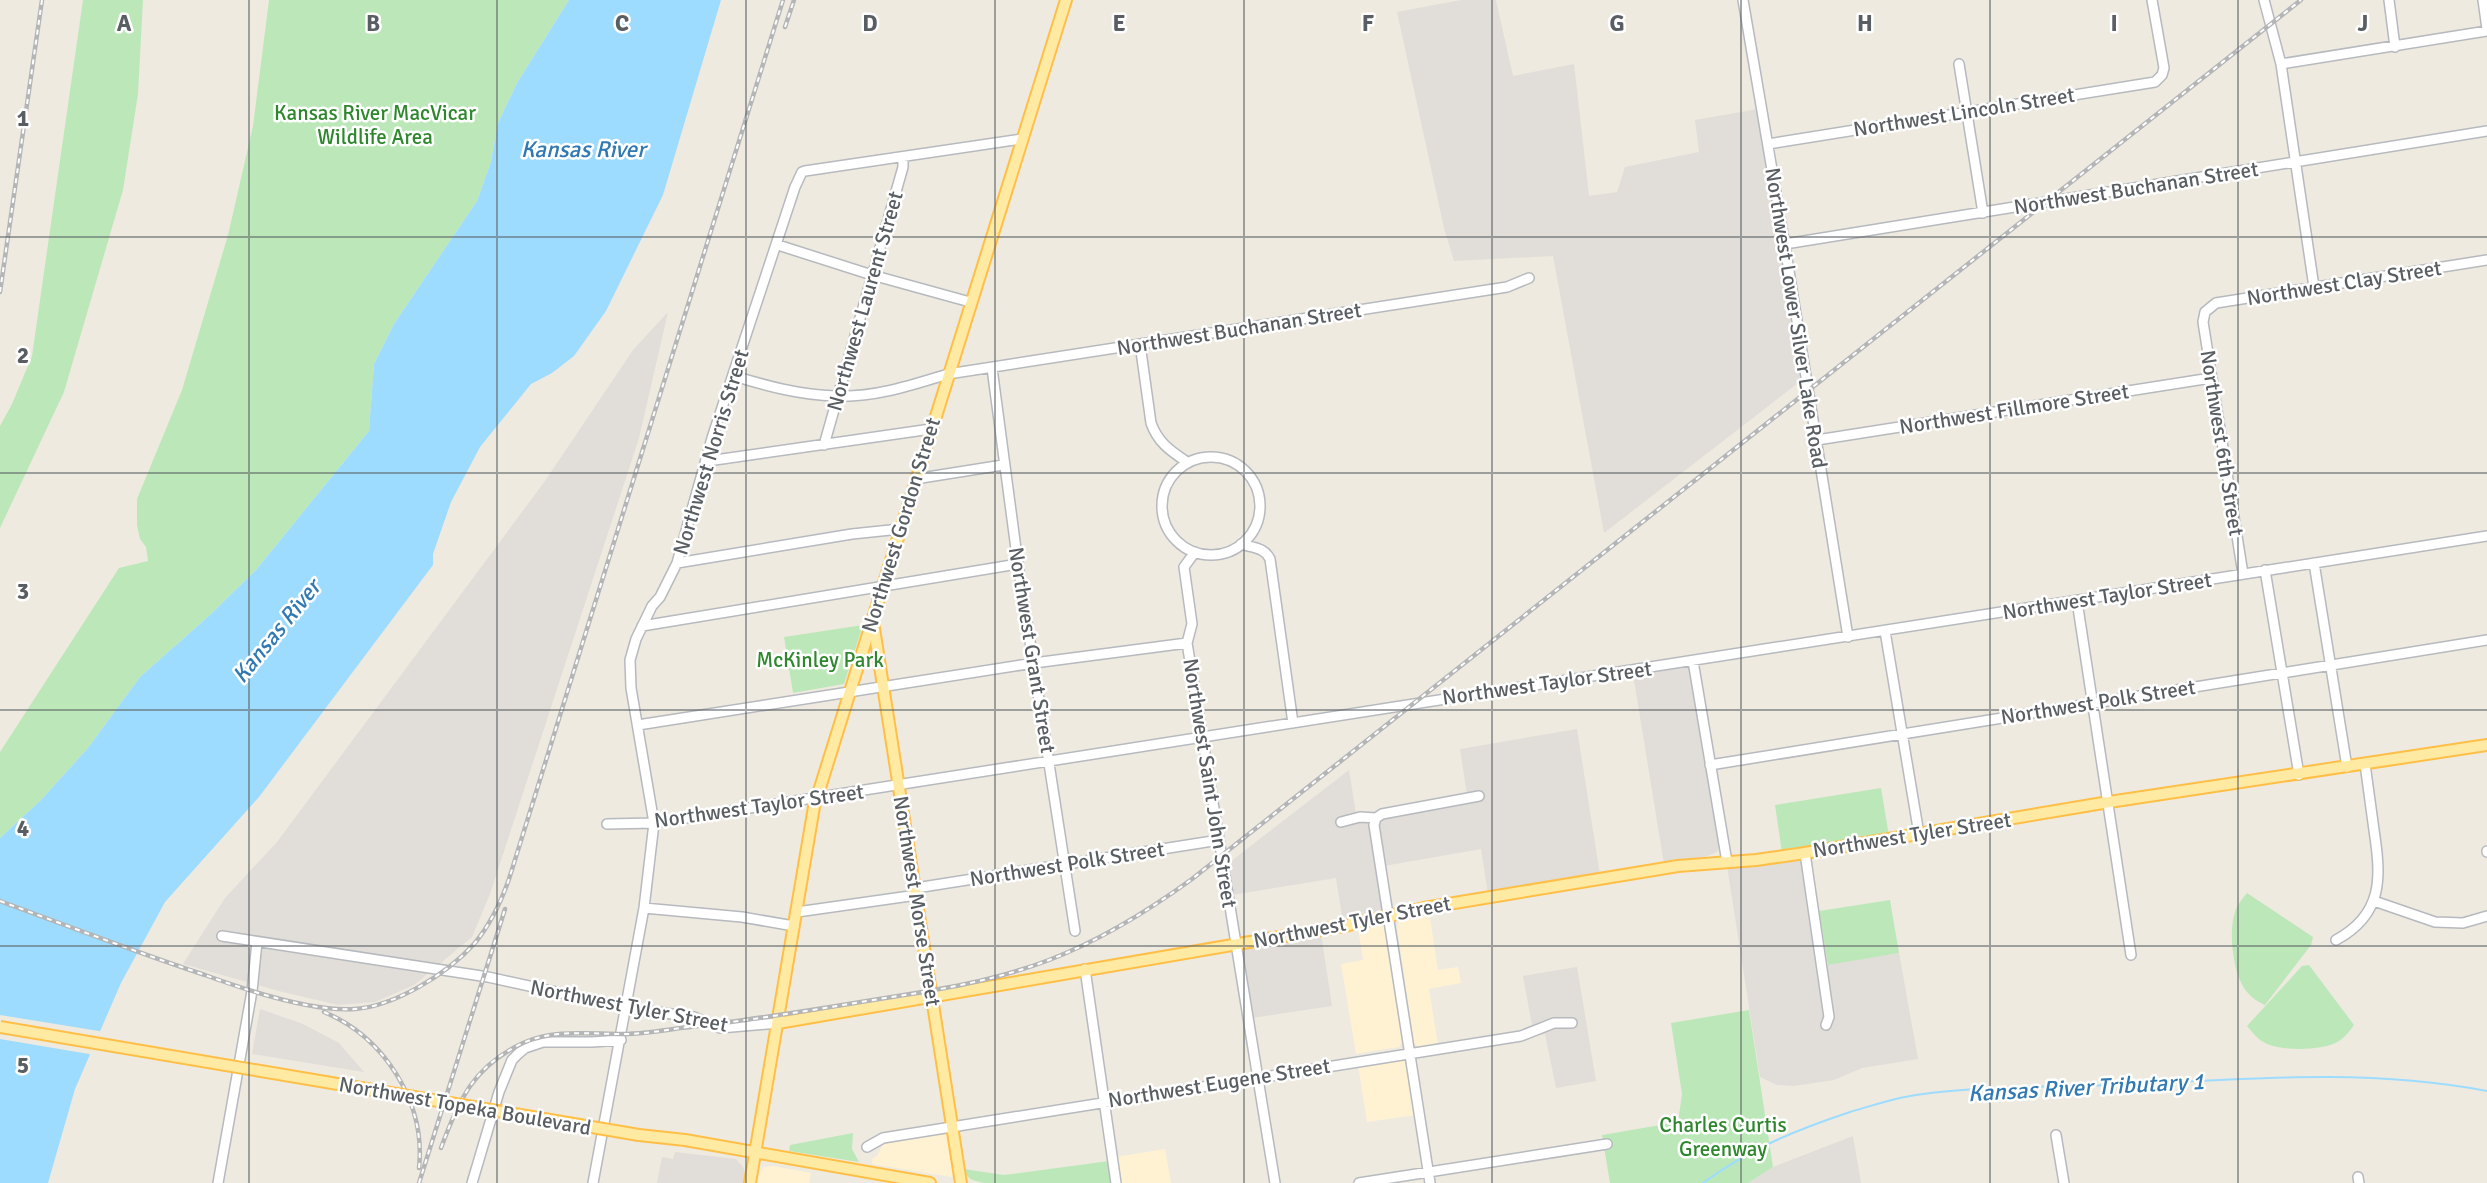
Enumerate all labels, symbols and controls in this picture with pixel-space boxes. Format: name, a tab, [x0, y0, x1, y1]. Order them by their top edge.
text: A	[117, 9, 132, 38]
text: B	[366, 9, 380, 38]
text: C	[615, 9, 629, 38]
text: D	[862, 9, 878, 38]
text: E	[1112, 9, 1126, 38]
text: F	[1362, 9, 1374, 38]
text: G	[1609, 9, 1625, 38]
text: H	[1857, 9, 1873, 38]
text: I	[2110, 9, 2118, 38]
text: J	[2358, 9, 2368, 38]
street label: Northwest Lincoln Street	[1851, 82, 2077, 142]
park label: Kansas River MacVicar Wildlife Area	[274, 100, 476, 150]
text: 1	[17, 104, 29, 133]
water label: Kansas River	[521, 135, 649, 164]
street label: Northwest Buchanan Street	[2012, 156, 2260, 220]
street label: Northwest Lower Silver Lake Road	[1759, 166, 1833, 470]
street label: Northwest Laurent Street	[821, 188, 909, 414]
street label: Northwest Clay Street	[2245, 255, 2443, 311]
street label: Northwest Buchanan Street	[1115, 297, 1363, 361]
text: 2	[17, 341, 29, 370]
street label: Northwest Norris Street	[667, 346, 755, 558]
street label: Northwest 6th Street	[2194, 348, 2250, 538]
street label: Northwest Fillmore Street	[1897, 378, 2131, 440]
street label: Northwest Gordon Street	[856, 414, 946, 636]
street label: Northwest Grant Street	[1003, 545, 1061, 755]
street label: Northwest Taylor Street	[2001, 567, 2213, 625]
water label: Kansas River	[226, 571, 329, 689]
text: 3	[17, 577, 29, 606]
park label: McKinley Park	[756, 647, 884, 673]
street label: Northwest Taylor Street	[1441, 655, 1653, 711]
street label: Northwest Saint John Street	[1177, 656, 1243, 910]
street label: Northwest Polk Street	[1999, 674, 2197, 730]
street label: Northwest Taylor Street	[653, 778, 865, 834]
street label: Northwest Morse Street	[887, 794, 947, 1008]
street label: Northwest Tyler Street	[1811, 806, 2013, 864]
text: 4	[17, 814, 29, 843]
street label: Northwest Polk Street	[968, 836, 1166, 892]
street label: Northwest Tyler Street	[1251, 890, 1453, 954]
street label: Northwest Tyler Street	[528, 974, 730, 1038]
text: 5	[17, 1051, 29, 1080]
street label: Northwest Eugene Street	[1106, 1053, 1332, 1113]
water label: Kansas River Tributary 1	[1967, 1067, 2205, 1108]
street label: Northwest Topeka Boulevard	[337, 1071, 593, 1141]
park label: Charles Curtis Greenway	[1659, 1112, 1787, 1162]

